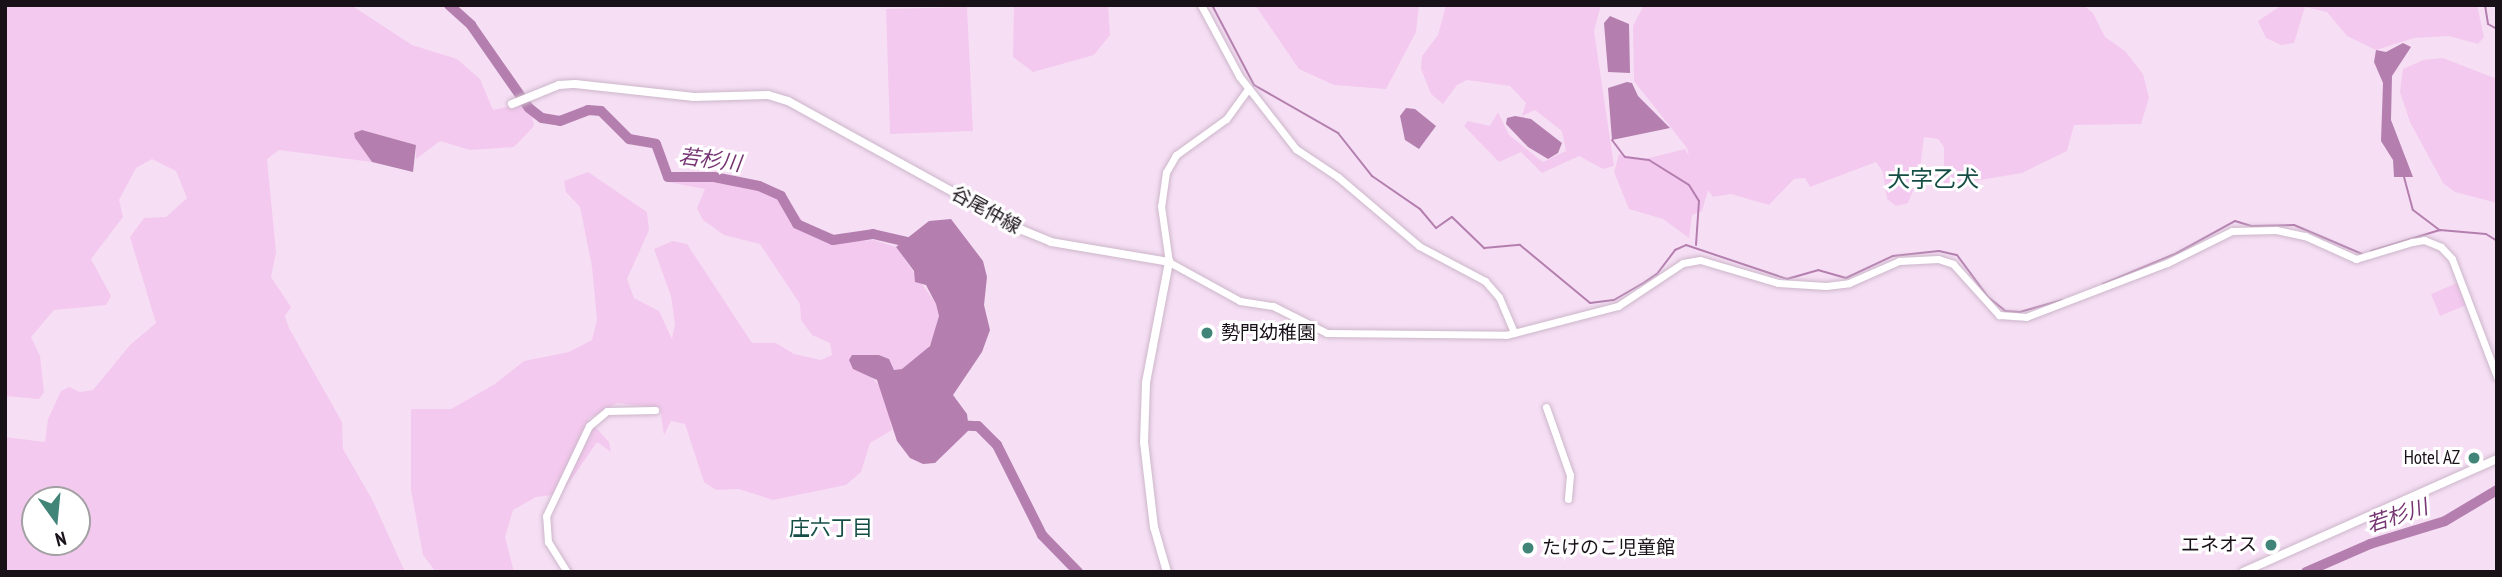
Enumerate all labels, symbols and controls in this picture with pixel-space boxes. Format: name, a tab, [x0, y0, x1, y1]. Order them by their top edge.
water label: 若杉川	[677, 144, 743, 176]
district label: 大字乙犬	[1887, 165, 1979, 193]
street label: 谷尾仲線	[947, 182, 1025, 238]
place label: 勢門幼稚園	[1221, 322, 1316, 344]
marker: 勢門幼稚園	[1199, 325, 1215, 341]
place label: Hotel AZ	[2403, 447, 2460, 469]
marker: Hotel AZ	[2466, 450, 2482, 466]
north arrow	[21, 486, 91, 556]
water label: 若杉川	[2363, 494, 2431, 538]
district label: 庄六丁目	[789, 515, 873, 541]
text: N	[53, 526, 69, 552]
place label: エネオス	[2181, 534, 2257, 556]
place label: たけのこ児童館	[1542, 537, 1675, 559]
marker: エネオス	[2263, 537, 2279, 553]
marker: たけのこ児童館	[1520, 540, 1536, 556]

